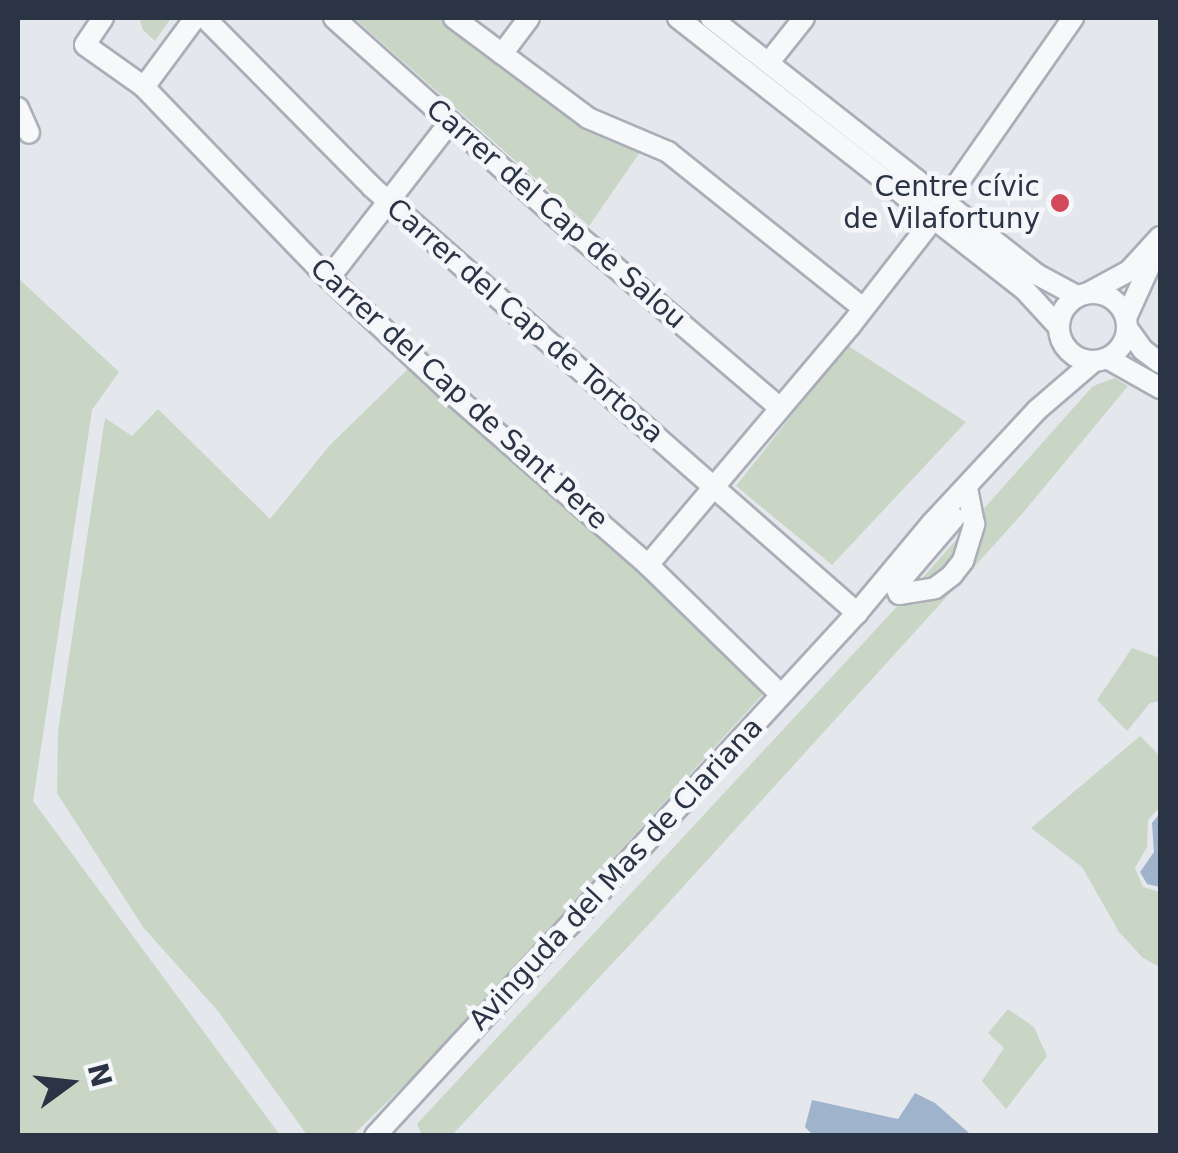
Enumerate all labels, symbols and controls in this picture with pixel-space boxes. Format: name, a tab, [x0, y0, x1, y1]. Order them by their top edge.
street label: Carrer del Cap de Salou	[419, 92, 693, 336]
place label: Centre cívic de Vilafortuny	[843, 170, 1040, 236]
street label: Carrer del Cap de Tortosa	[380, 192, 670, 450]
marker: Centre cívic de Vilafortuny	[1049, 192, 1071, 214]
street label: Carrer del Cap de Sant Pere	[303, 251, 615, 537]
street label: Avinguda del Mas de Clariana	[462, 711, 770, 1037]
north arrow	[20, 1033, 120, 1133]
text: N	[80, 1060, 118, 1091]

